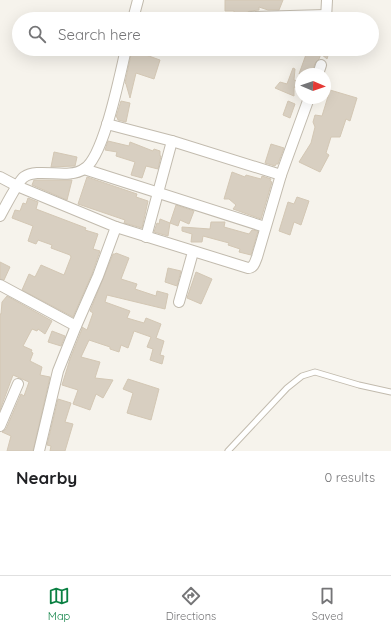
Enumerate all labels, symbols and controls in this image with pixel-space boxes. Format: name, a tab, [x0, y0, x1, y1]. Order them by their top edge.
search box	[12, 12, 379, 56]
icon: search	[26, 23, 48, 45]
text: Search here	[58, 25, 141, 44]
north arrow	[295, 68, 331, 104]
text: Nearby	[16, 467, 77, 488]
text: 0 results	[324, 469, 375, 485]
tab: Map	[48, 585, 70, 623]
tab: Directions	[166, 585, 216, 623]
tab: Saved	[312, 585, 343, 623]

